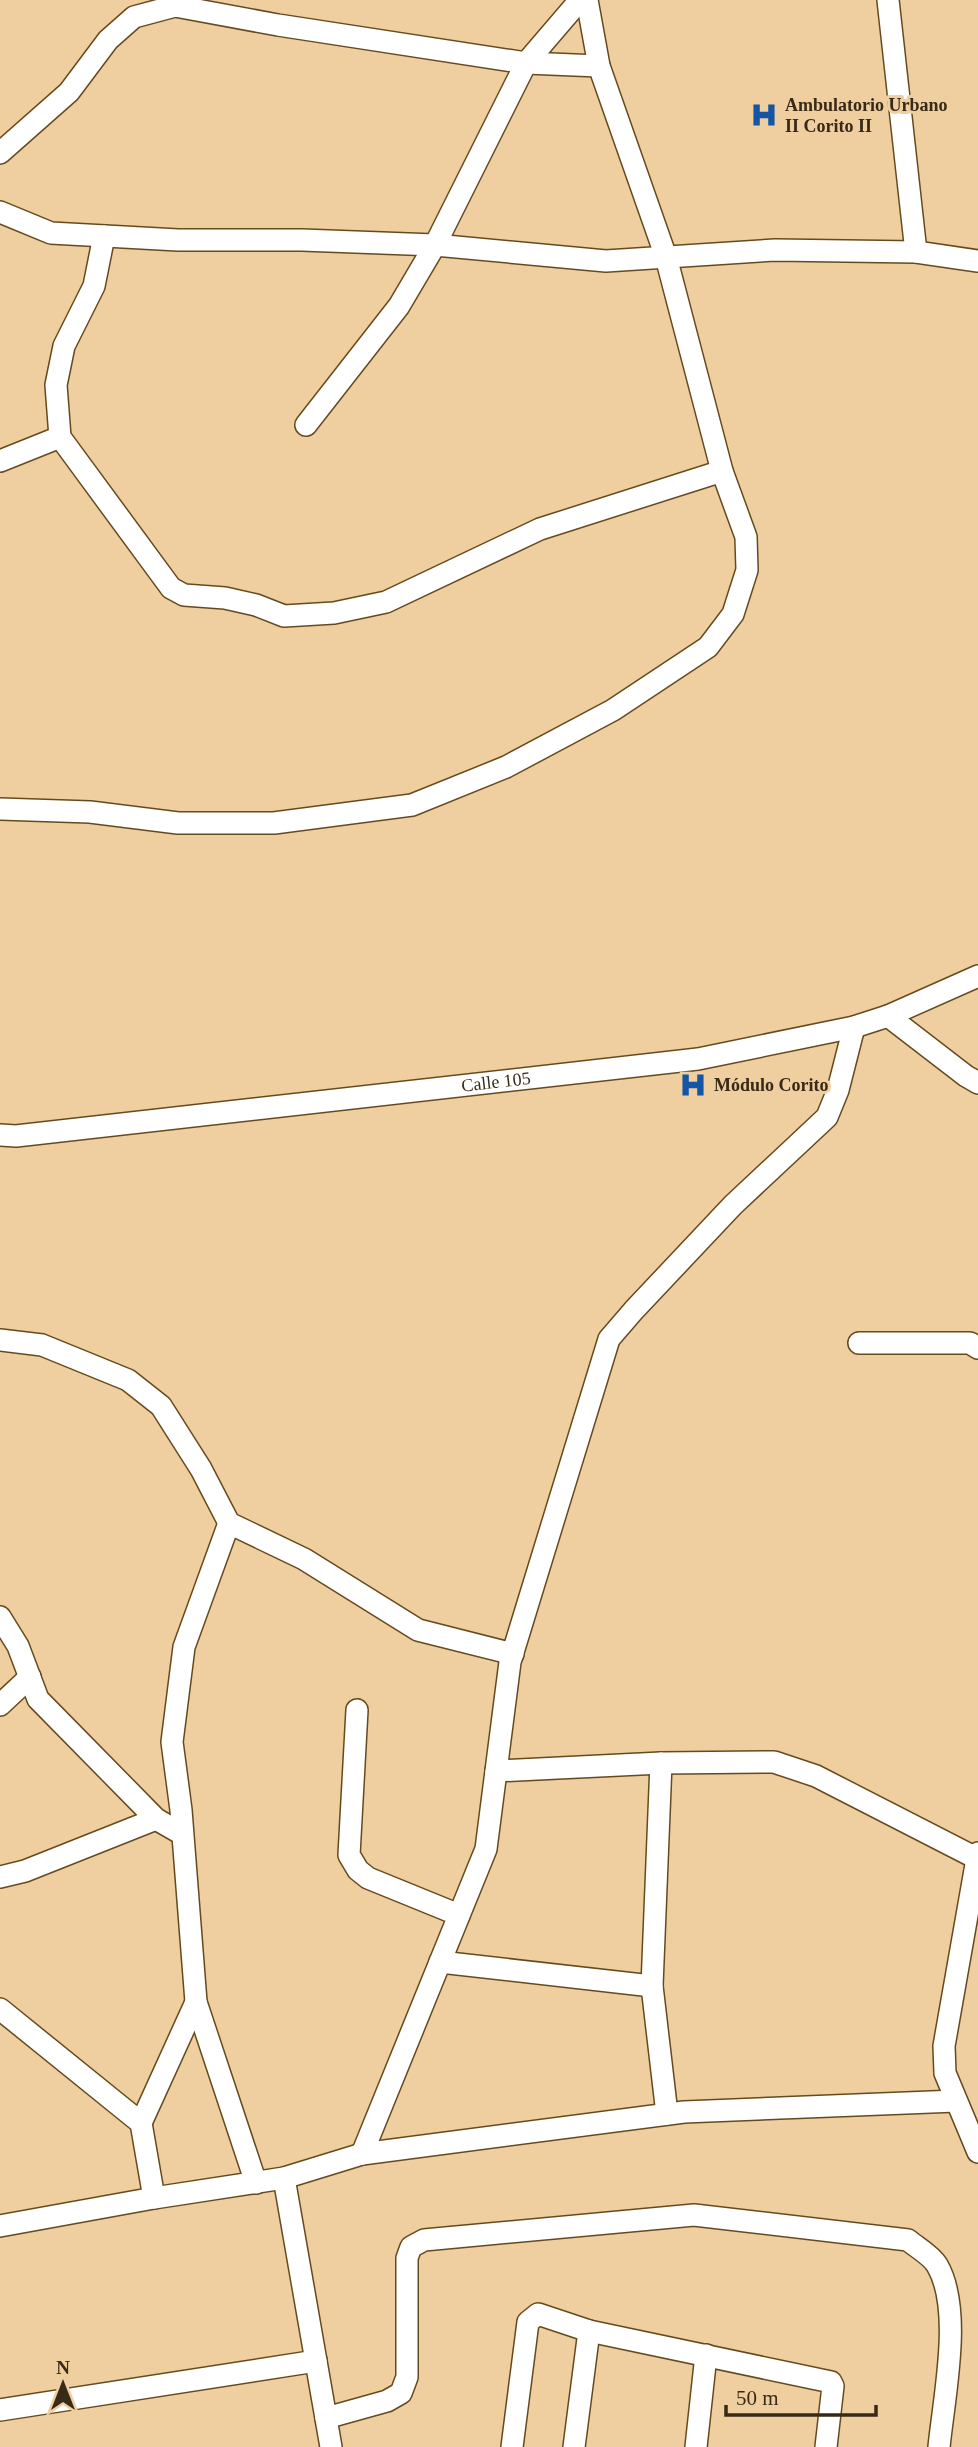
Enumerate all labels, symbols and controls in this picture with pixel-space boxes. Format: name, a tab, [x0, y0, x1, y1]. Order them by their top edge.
place label: Ambulatorio Urbano II Corito II	[785, 95, 948, 136]
hospital icon: Ambulatorio Urbano II Corito II	[749, 100, 779, 130]
street label: Calle 105	[460, 1068, 532, 1096]
hospital icon: Módulo Corito	[678, 1070, 708, 1100]
place label: Módulo Corito	[714, 1075, 829, 1095]
north arrow	[28, 2349, 98, 2419]
text: N	[56, 2357, 70, 2378]
scale bar	[726, 2374, 876, 2418]
text: 50 m	[736, 2386, 779, 2410]

